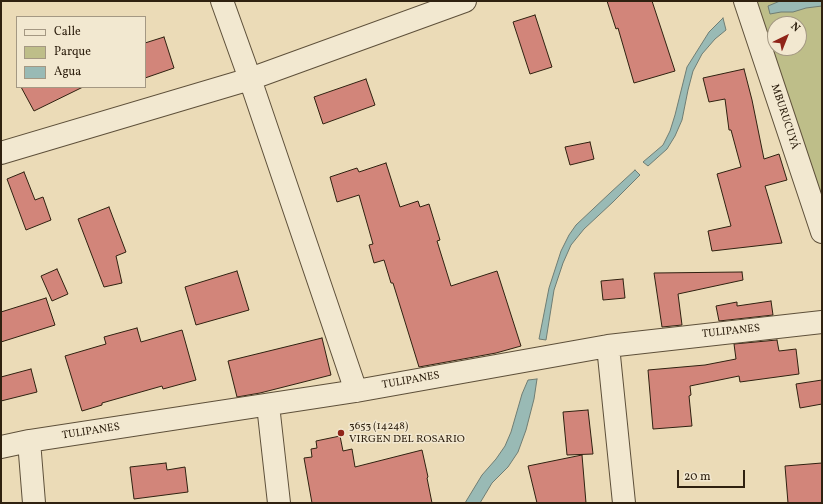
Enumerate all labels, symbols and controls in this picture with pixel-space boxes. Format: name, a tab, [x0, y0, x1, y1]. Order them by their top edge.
legend	[16, 16, 146, 88]
north arrow	[767, 16, 807, 56]
text: N	[787, 19, 803, 36]
text: Calle	[54, 24, 81, 40]
text: Parque	[54, 44, 91, 60]
text: Agua	[54, 64, 81, 80]
street label: MBURUCUYÁ	[767, 83, 801, 151]
street label: TULIPANES	[701, 322, 761, 342]
street label: TULIPANES	[381, 369, 441, 393]
place label: 3653 (14248) VIRGEN DEL ROSARIO	[349, 420, 465, 446]
street label: TULIPANES	[61, 421, 121, 443]
marker: 3653 (14248) VIRGEN DEL ROSARIO	[336, 428, 346, 438]
scale bar	[679, 462, 747, 488]
text: 20 m	[684, 469, 711, 485]

